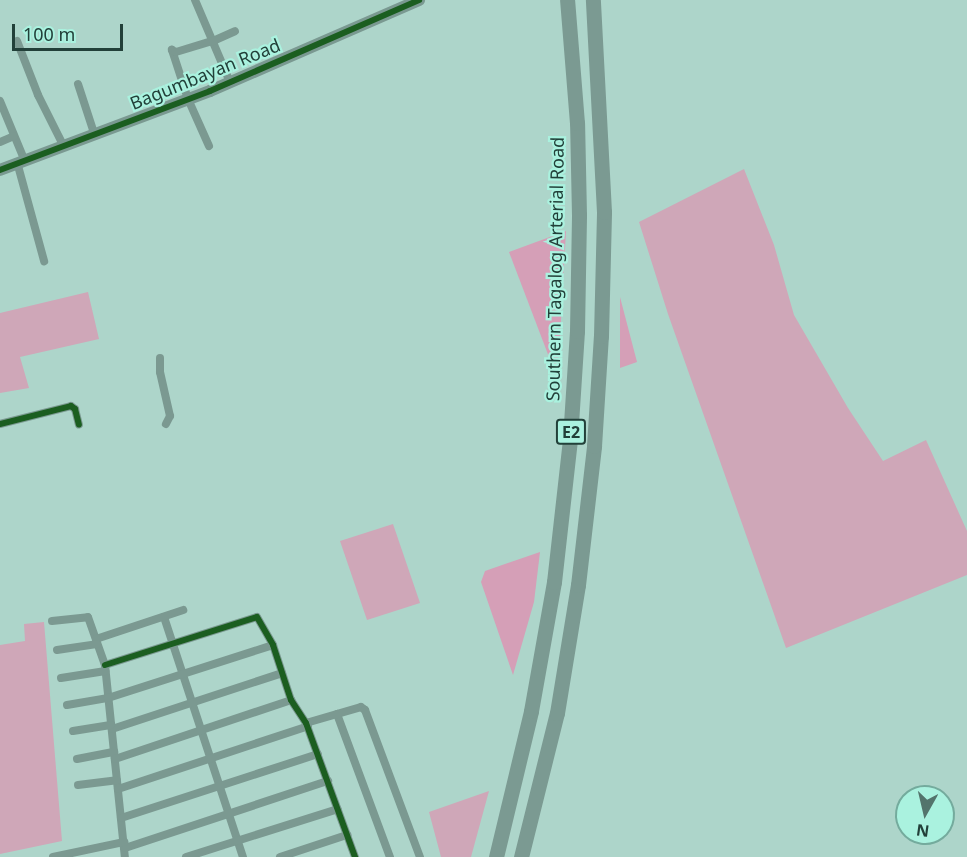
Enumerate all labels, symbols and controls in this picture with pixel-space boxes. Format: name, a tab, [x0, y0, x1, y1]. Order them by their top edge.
scale bar	[15, 12, 126, 50]
text: 100 m	[23, 22, 75, 46]
street label: Bagumbayan Road	[127, 34, 283, 114]
street label: Southern Tagalog Arterial Road	[542, 137, 568, 401]
road number: E2	[554, 419, 588, 445]
north arrow	[895, 785, 955, 845]
text: N	[915, 819, 931, 843]

